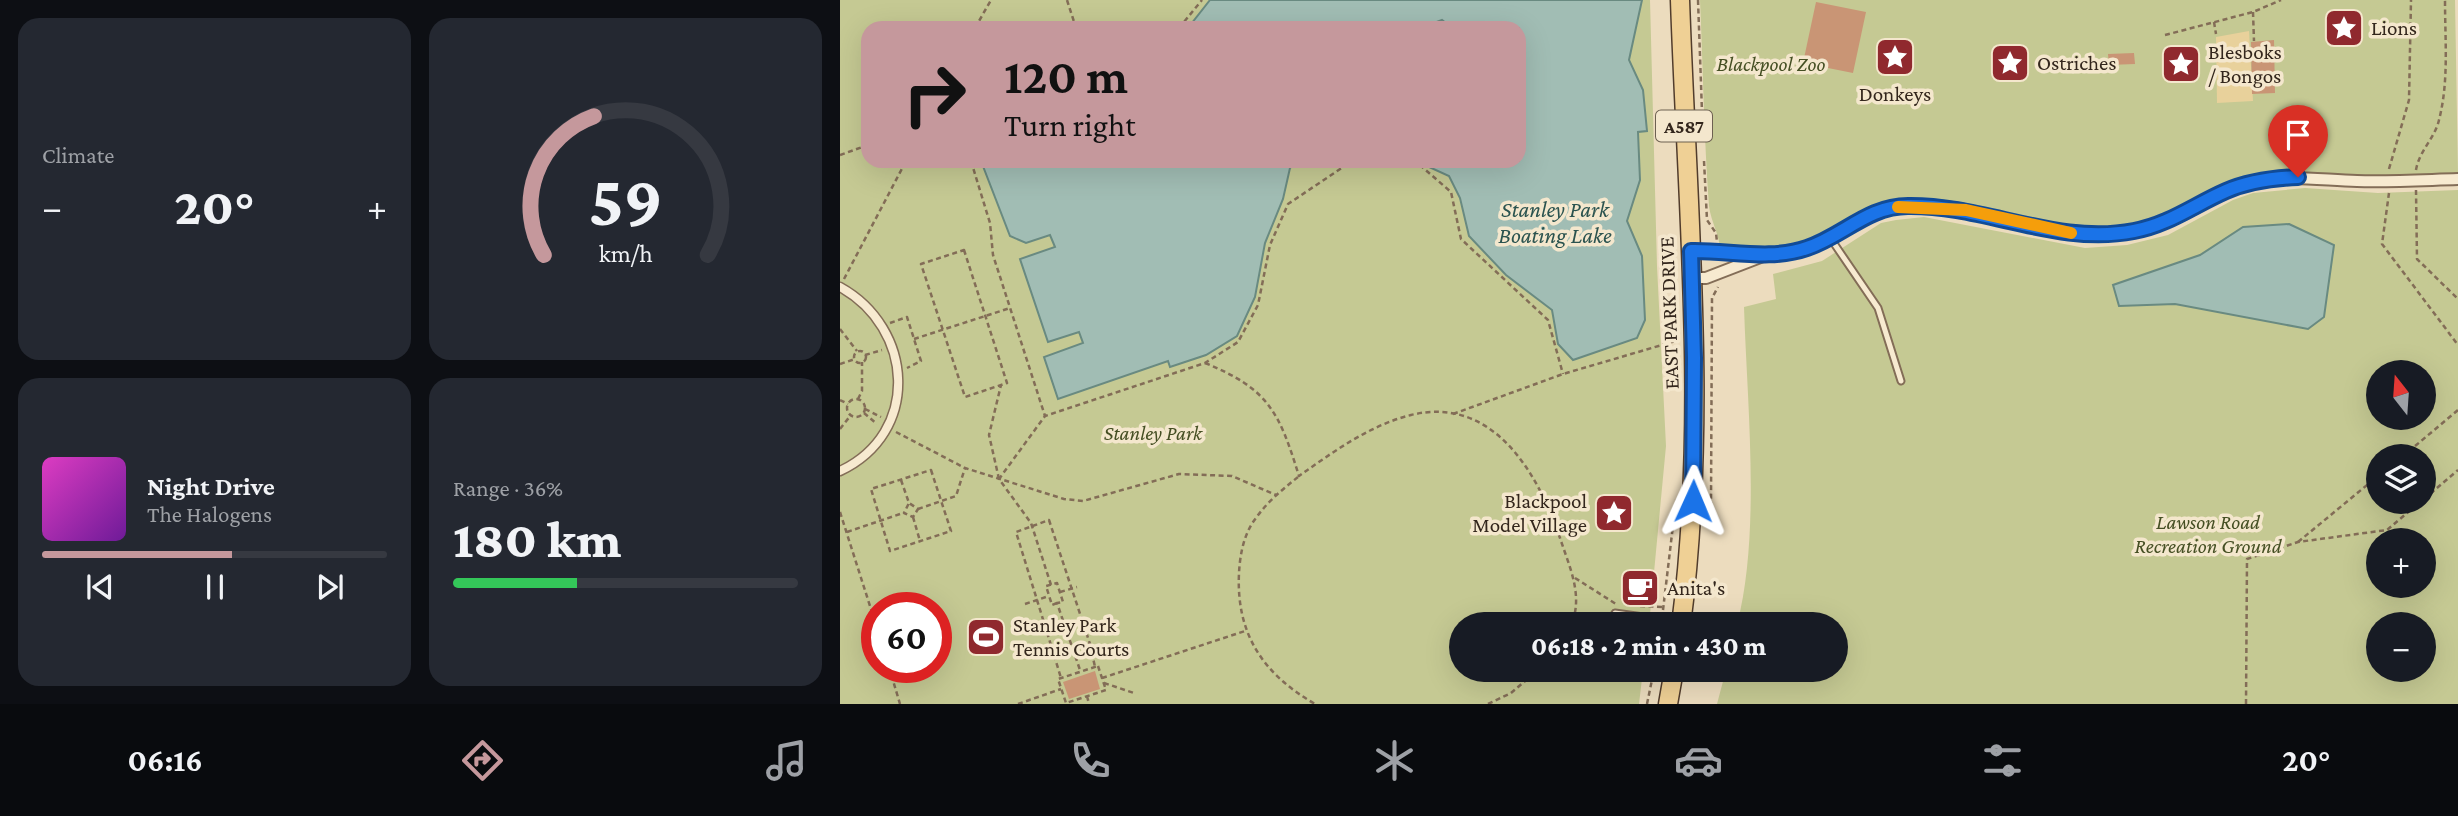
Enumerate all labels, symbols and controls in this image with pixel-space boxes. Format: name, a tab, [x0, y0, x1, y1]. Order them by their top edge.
place icon: Lions	[2323, 7, 2365, 49]
place label: Lions	[2371, 16, 2417, 40]
place icon: Donkeys	[1874, 36, 1916, 78]
place label: Blesboks / Bongos	[2208, 40, 2282, 88]
place icon: Ostriches	[1989, 42, 2031, 84]
place icon: Blesboks / Bongos	[2160, 43, 2202, 85]
icon: right	[889, 49, 980, 140]
text: 120 m	[1004, 49, 1128, 104]
place label: Ostriches	[2037, 51, 2117, 75]
park label: Blackpool Zoo	[1717, 52, 1825, 76]
place label: Donkeys	[1859, 82, 1931, 106]
pin	[2268, 105, 2328, 177]
text: Turn right	[1004, 107, 1136, 143]
road number: A587	[1656, 110, 1712, 142]
icon: arrive	[2279, 116, 2317, 154]
text: Climate	[42, 142, 114, 168]
text: 59	[588, 160, 663, 241]
text: 20°	[174, 177, 255, 235]
text: −	[42, 186, 62, 228]
text: +	[367, 186, 387, 228]
water label: Stanley Park Boating Lake	[1498, 196, 1612, 248]
street label: EAST PARK DRIVE	[1654, 236, 1684, 390]
text: km/h	[599, 240, 652, 267]
north arrow	[2366, 360, 2436, 430]
map controls	[2366, 360, 2436, 682]
park label: Stanley Park	[1104, 421, 1203, 445]
button: layers	[2366, 444, 2436, 514]
position arrow	[1656, 464, 1730, 538]
text: Night Drive	[147, 472, 275, 501]
text: Range · 36%	[453, 475, 563, 501]
place label: Blackpool Model Village	[1472, 489, 1587, 537]
place icon: Blackpool Model Village	[1593, 492, 1635, 534]
text: The Halogens	[147, 501, 272, 527]
text: 180 km	[453, 510, 621, 568]
park label: Lawson Road Recreation Ground	[2134, 510, 2283, 558]
button: +	[2366, 528, 2436, 598]
cafe icon: Anita's	[1619, 567, 1661, 609]
icon: previous	[81, 568, 119, 606]
icon: pause	[196, 568, 234, 606]
icon: next	[311, 568, 349, 606]
place label: Anita's	[1667, 576, 1725, 600]
speed limit sign: 60	[861, 592, 952, 683]
button: −	[2366, 612, 2436, 682]
place label: Stanley Park Tennis Courts	[1013, 613, 1129, 661]
sports icon: Stanley Park Tennis Courts	[965, 616, 1007, 658]
text: 06:18 · 2 min · 430 m	[1531, 632, 1766, 661]
icon: directions	[458, 736, 507, 785]
icon: music	[762, 736, 811, 785]
icon: phone	[1066, 736, 1115, 785]
icon: climate	[1370, 736, 1419, 785]
icon: car	[1674, 736, 1723, 785]
icon: filters	[1978, 736, 2027, 785]
text: 06:16	[128, 742, 203, 778]
text: 20°	[2282, 742, 2330, 778]

